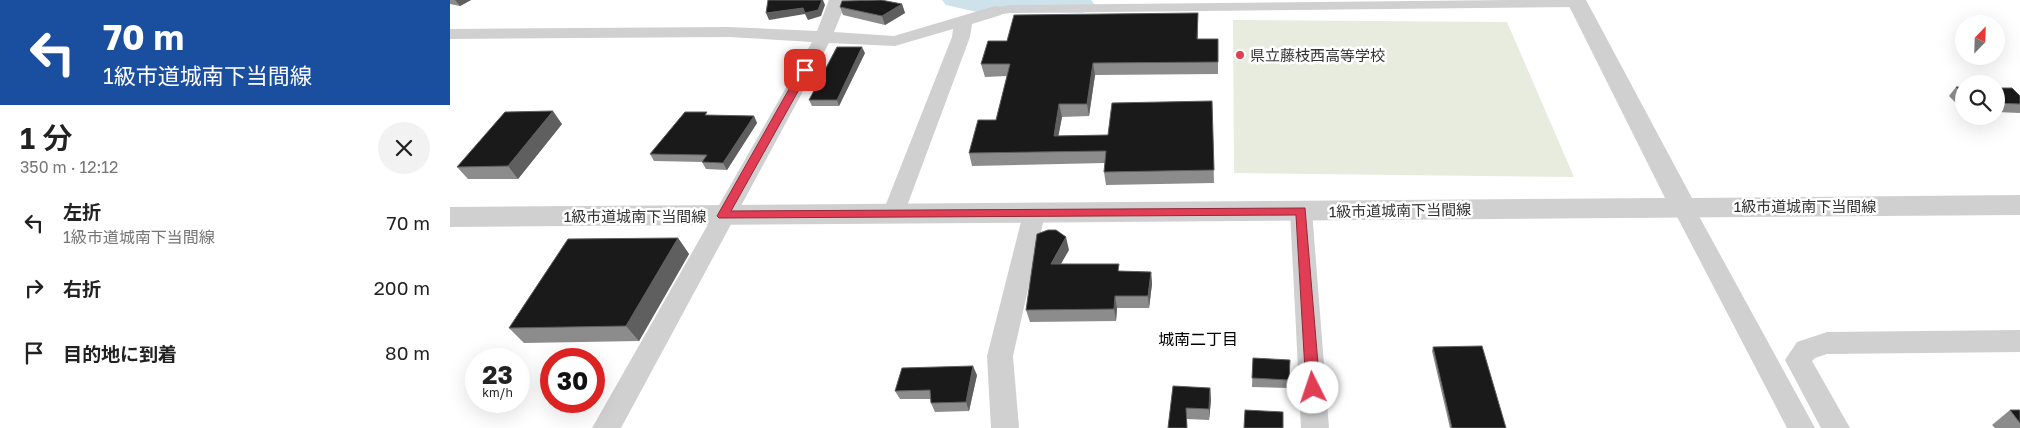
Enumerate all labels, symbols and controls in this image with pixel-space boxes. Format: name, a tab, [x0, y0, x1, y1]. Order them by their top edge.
north arrow	[1955, 15, 2005, 65]
map controls	[1955, 15, 2005, 125]
text: 70 m	[103, 16, 184, 58]
icon: left	[20, 20, 85, 85]
place label: 県立藤枝西高等学校	[1250, 46, 1385, 64]
pin	[784, 49, 826, 91]
marker: 県立藤枝西高等学校	[1234, 49, 1246, 61]
icon: arrive	[791, 56, 819, 84]
text: 1級市道城南下当間線	[103, 62, 312, 89]
button: search	[1955, 75, 2005, 125]
text: 1 分	[20, 120, 73, 156]
button: close	[378, 122, 430, 174]
text: 350 m · 12:12	[20, 157, 118, 177]
street label: 1級市道城南下当間線	[1734, 197, 1876, 215]
text: 左折	[63, 200, 101, 223]
street label: 1級市道城南下当間線	[1329, 200, 1471, 220]
street label: 1級市道城南下当間線	[564, 207, 706, 225]
icon: left	[20, 209, 48, 237]
text: 70 m	[387, 211, 430, 234]
text: 1級市道城南下当間線	[63, 227, 215, 247]
icon: right	[20, 274, 48, 302]
text: 200 m	[374, 276, 430, 299]
text: 右折	[63, 277, 101, 300]
district label: 城南二丁目	[1158, 329, 1238, 349]
icon: arrive	[20, 339, 48, 367]
text: 80 m	[385, 341, 430, 364]
text: 目的地に到着	[63, 342, 177, 365]
speed limit sign: 30	[540, 348, 605, 413]
text: 23	[482, 359, 513, 390]
position arrow	[1286, 361, 1338, 413]
text: km/h	[482, 385, 513, 400]

